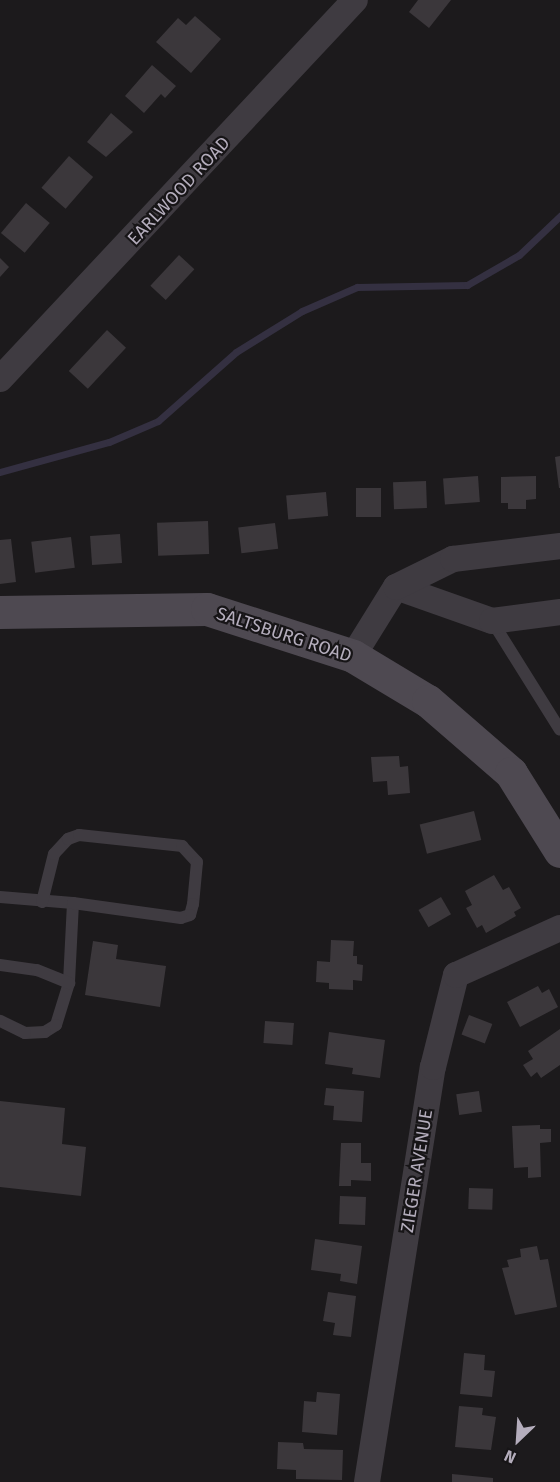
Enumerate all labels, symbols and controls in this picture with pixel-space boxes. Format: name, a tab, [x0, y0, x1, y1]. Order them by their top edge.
street label: EARLWOOD ROAD	[123, 132, 235, 250]
street label: SALTSBURG ROAD	[214, 603, 354, 667]
street label: ZIEGER AVENUE	[397, 1108, 437, 1234]
north arrow	[488, 1410, 548, 1470]
text: N	[501, 1446, 519, 1468]

